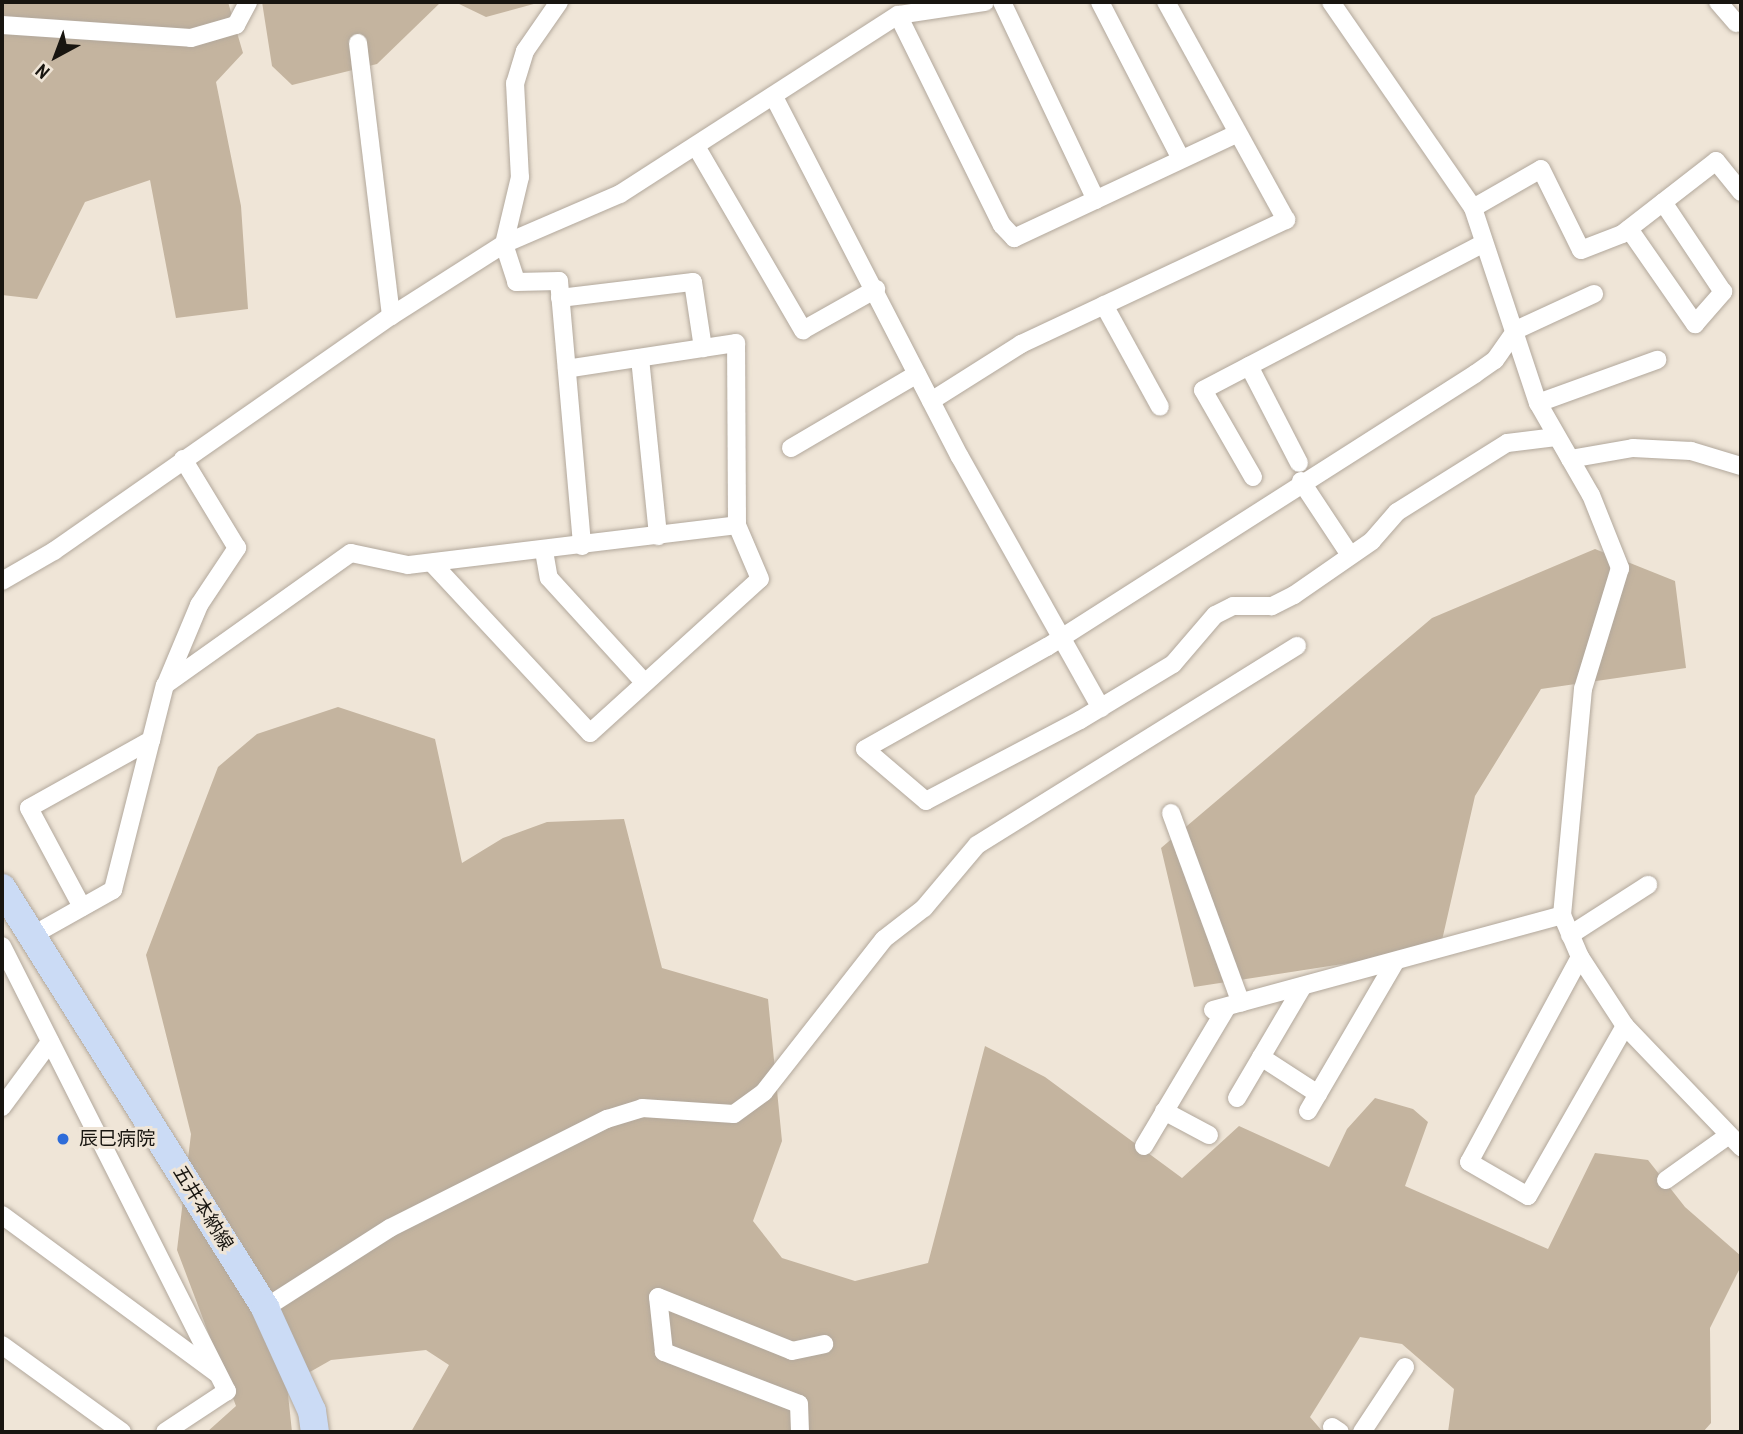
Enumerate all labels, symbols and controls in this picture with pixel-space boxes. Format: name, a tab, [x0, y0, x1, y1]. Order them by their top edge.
north arrow	[21, 21, 91, 91]
text: N	[29, 58, 55, 85]
place label: 辰巳病院	[79, 1128, 155, 1150]
marker: 辰巳病院	[53, 1129, 73, 1149]
street label: 五井本納線	[168, 1162, 238, 1254]

